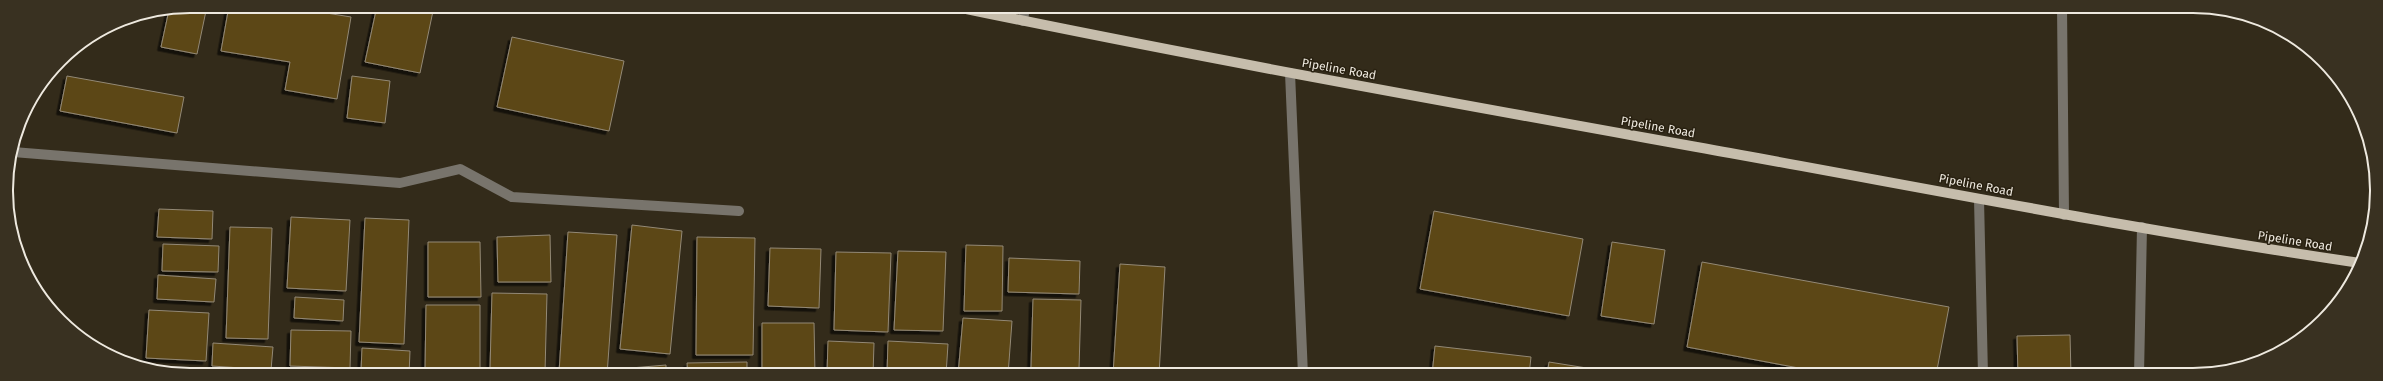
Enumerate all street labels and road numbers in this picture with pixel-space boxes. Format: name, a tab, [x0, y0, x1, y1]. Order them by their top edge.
street label: Pipeline Road	[1301, 56, 1377, 82]
street label: Pipeline Road	[1620, 114, 1696, 140]
street label: Pipeline Road	[1938, 171, 2014, 199]
street label: Pipeline Road	[2257, 228, 2333, 254]

